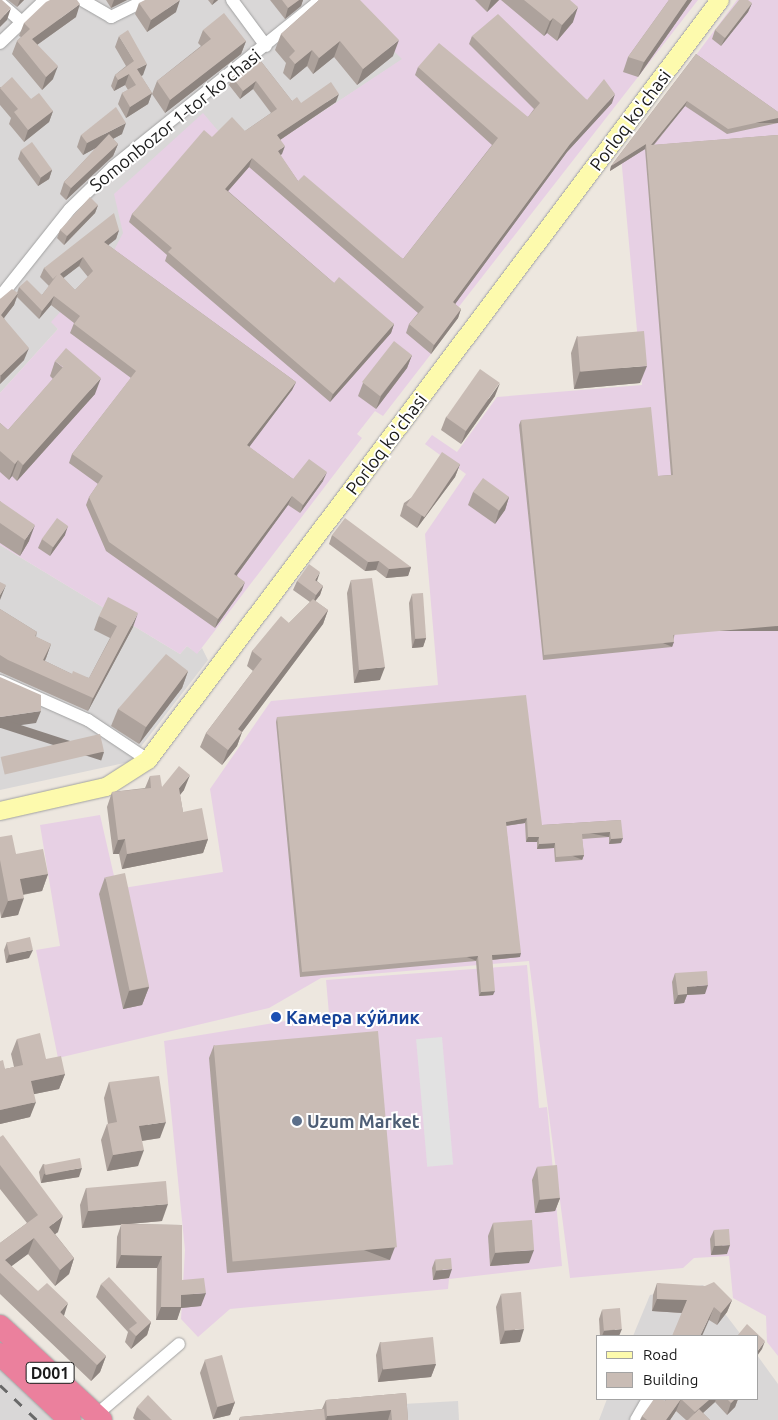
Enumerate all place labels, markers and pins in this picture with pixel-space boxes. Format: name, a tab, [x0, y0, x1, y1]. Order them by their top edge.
place label: Камера ку́йлик	[286, 1006, 420, 1028]
marker: Камера ку́йлик	[270, 1011, 282, 1023]
place label: Uzum Market	[307, 1110, 420, 1132]
marker: Uzum Market	[291, 1115, 303, 1127]

